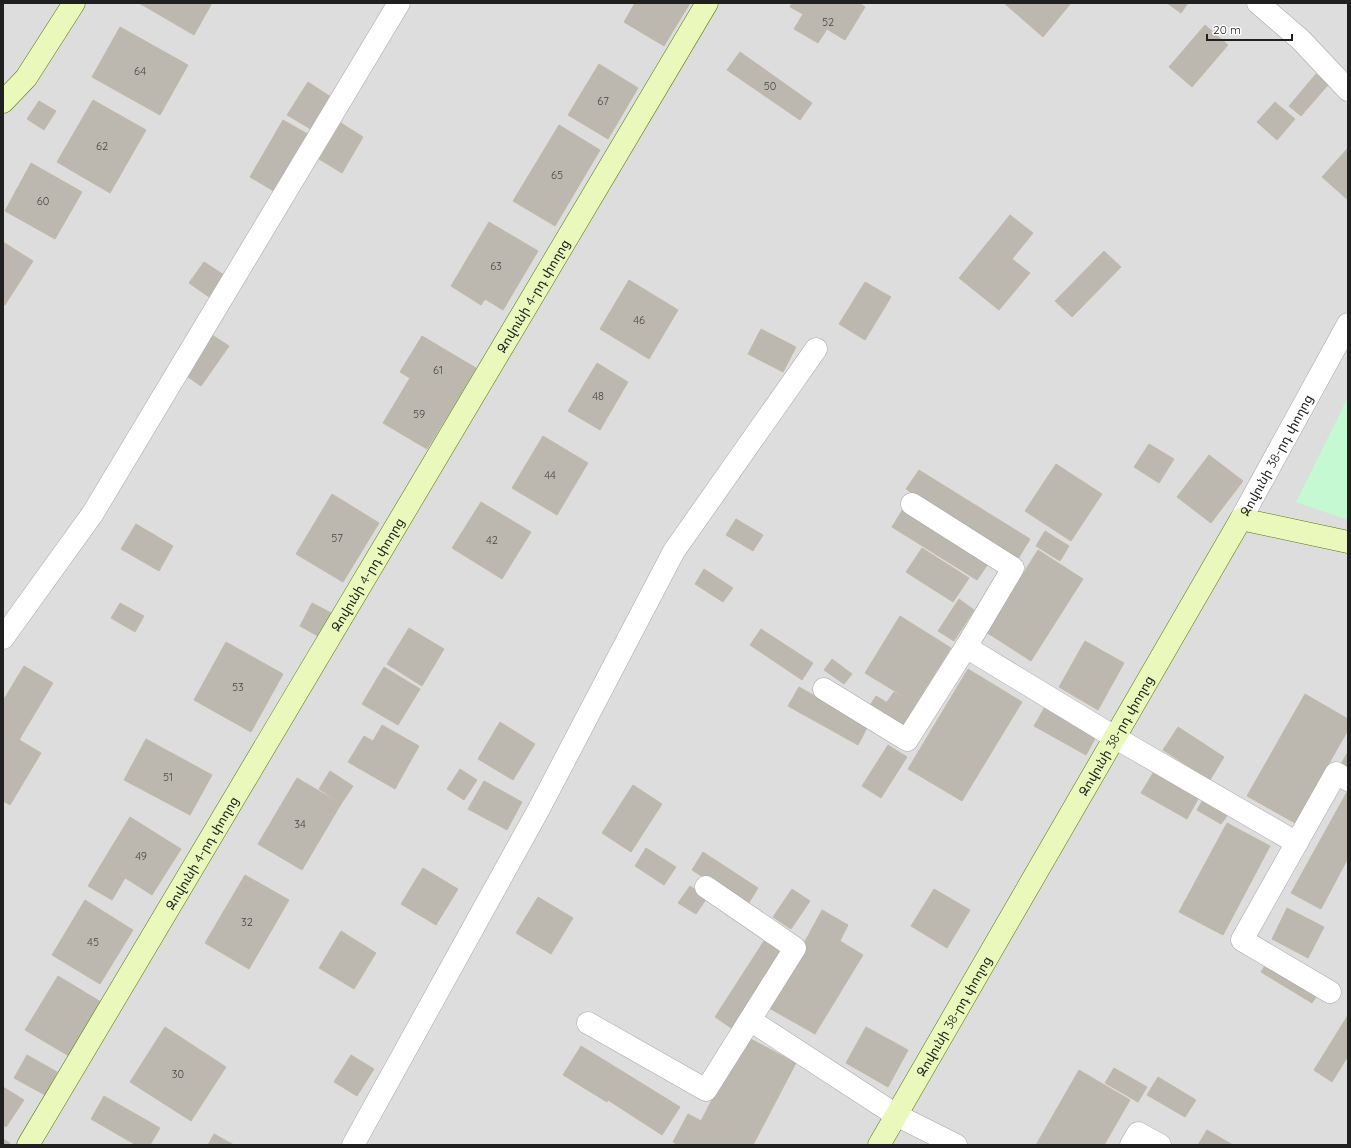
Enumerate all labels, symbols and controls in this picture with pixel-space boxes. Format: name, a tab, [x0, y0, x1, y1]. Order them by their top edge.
house number: 52	[822, 15, 834, 29]
scale bar	[1207, 16, 1292, 42]
text: 20 m	[1213, 22, 1241, 37]
house number: 64	[134, 64, 146, 78]
house number: 50	[764, 79, 776, 93]
house number: 67	[597, 94, 609, 108]
house number: 62	[96, 139, 108, 153]
house number: 65	[551, 168, 563, 182]
house number: 60	[37, 194, 49, 208]
street label: Զովունի 4-րդ փողոց	[493, 236, 573, 355]
house number: 63	[490, 259, 502, 273]
house number: 46	[633, 313, 645, 327]
house number: 61	[433, 363, 443, 377]
house number: 48	[592, 389, 604, 403]
street label: Զովունի 38-րդ փողոց	[1236, 391, 1316, 519]
house number: 59	[413, 407, 425, 421]
house number: 44	[544, 468, 556, 482]
street label: Զովունի 4-րդ փողոց	[327, 515, 407, 634]
house number: 57	[331, 531, 343, 545]
house number: 42	[486, 533, 498, 547]
street label: Զովունի 38-րդ փողոց	[1075, 673, 1157, 799]
house number: 53	[232, 680, 244, 694]
house number: 51	[163, 770, 173, 784]
street label: Զովունի 4-րդ փողոց	[162, 793, 242, 912]
house number: 34	[294, 817, 306, 831]
house number: 49	[135, 849, 147, 863]
house number: 32	[241, 915, 253, 929]
house number: 45	[87, 935, 99, 949]
street label: Զովունի 38-րդ փողոց	[913, 953, 995, 1079]
house number: 30	[172, 1067, 184, 1081]

